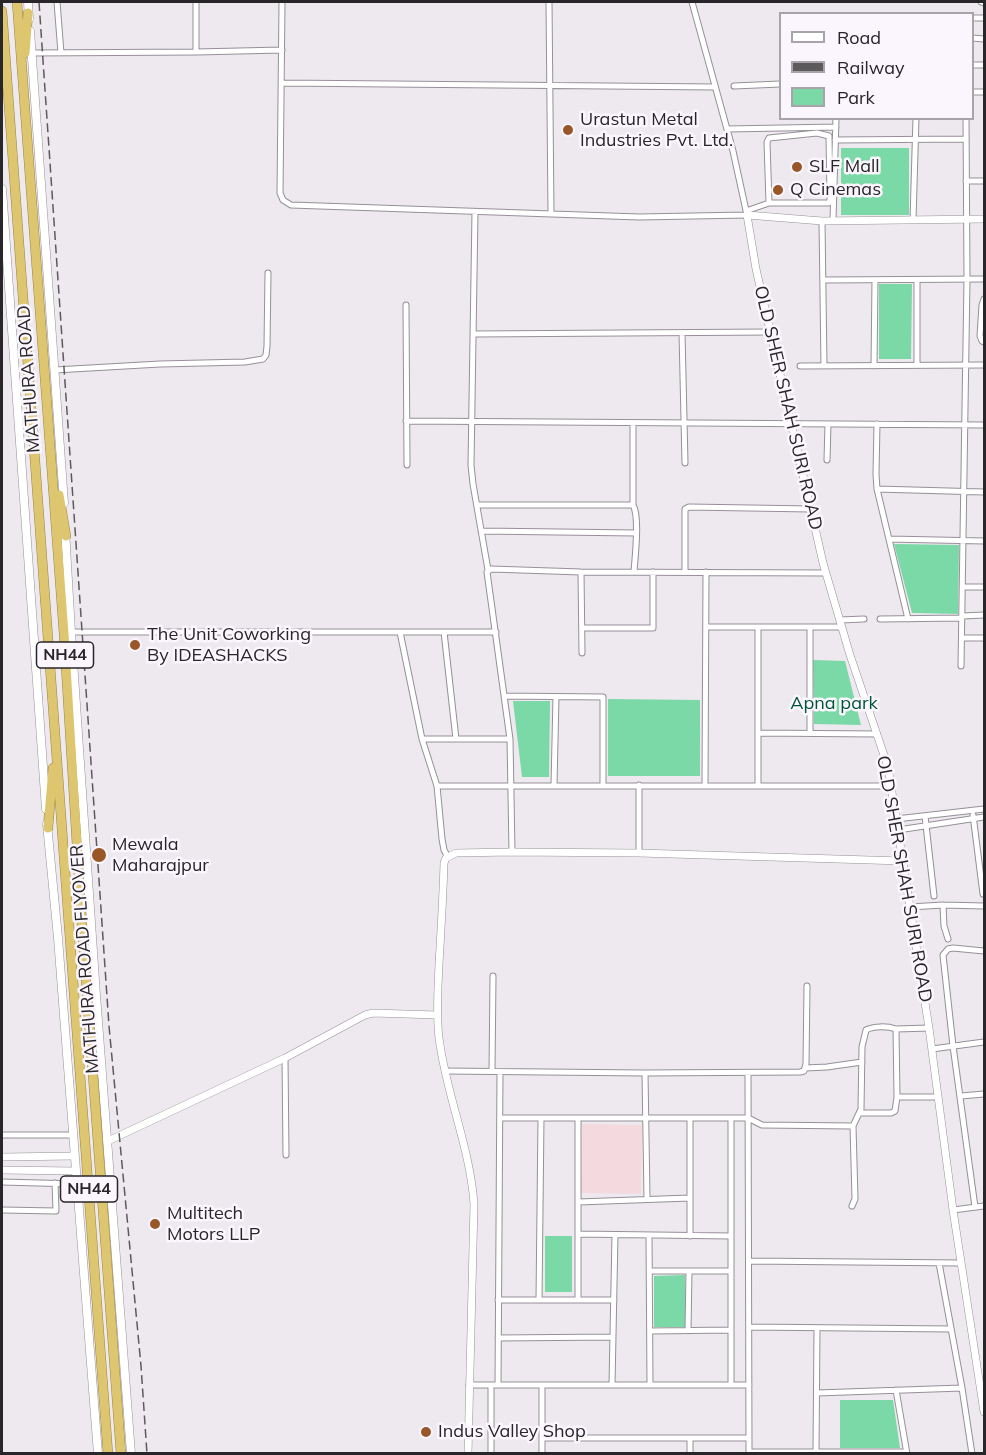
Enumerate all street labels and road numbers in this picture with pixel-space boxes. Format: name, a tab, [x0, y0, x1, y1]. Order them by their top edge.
street label: OLD SHER SHAH SURI ROAD	[749, 284, 827, 532]
street label: MATHURA ROAD	[13, 304, 45, 454]
road number: NH44	[36, 642, 94, 668]
street label: OLD SHER SHAH SURI ROAD	[872, 754, 936, 1004]
street label: MATHURA ROAD FLYOVER	[66, 844, 104, 1074]
road number: NH44	[60, 1176, 118, 1202]

